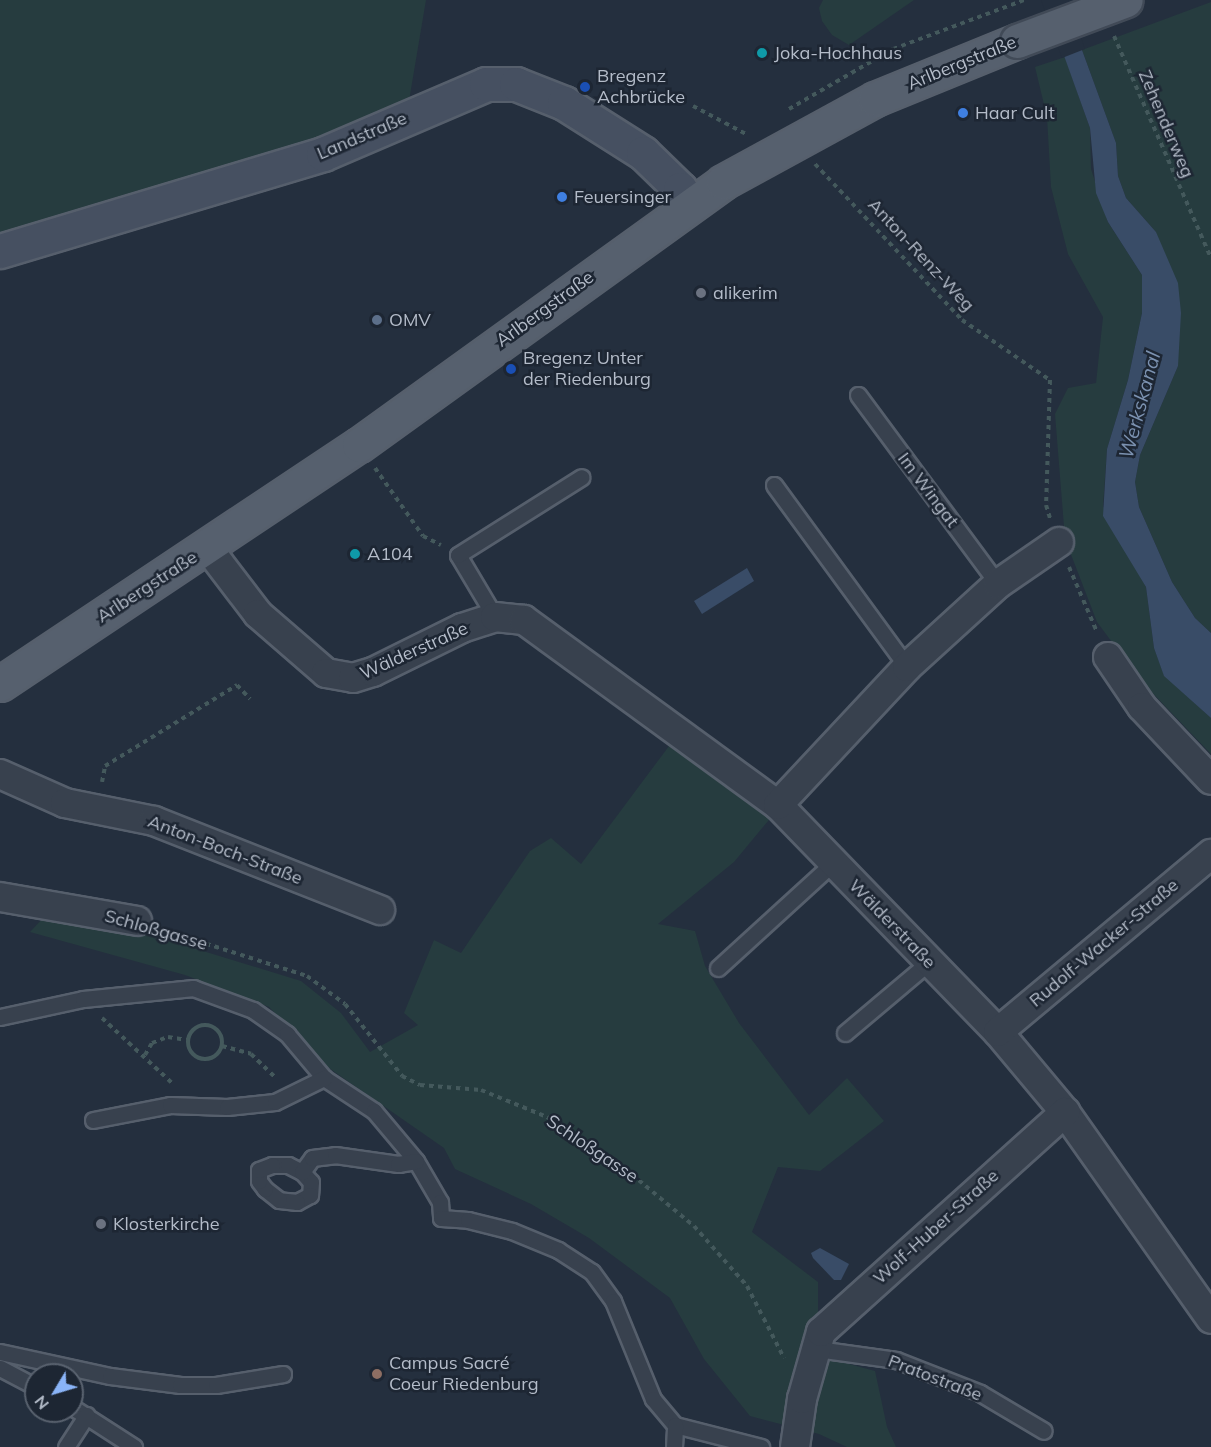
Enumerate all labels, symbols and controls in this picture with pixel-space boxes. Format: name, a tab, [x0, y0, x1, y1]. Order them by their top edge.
street label: Arlbergstraße	[904, 31, 1020, 95]
place label: Joka-Hochhaus	[774, 42, 902, 64]
marker: Joka-Hochhaus	[755, 46, 769, 60]
place label: Bregenz Achbrücke	[597, 66, 685, 109]
street label: Zehenderweg	[1134, 67, 1198, 181]
marker: Bregenz Achbrücke	[578, 80, 592, 94]
place label: Haar Cult	[975, 102, 1055, 124]
marker: Haar Cult	[956, 106, 970, 120]
street label: Landstraße	[314, 107, 410, 165]
place label: Feuersinger	[574, 186, 671, 208]
marker: Feuersinger	[555, 190, 569, 204]
street label: Anton-Renz-Weg	[863, 194, 979, 316]
street label: Arlbergstraße	[492, 266, 598, 352]
place label: alikerim	[713, 282, 778, 304]
marker: alikerim	[694, 286, 708, 300]
place label: OMV	[389, 309, 431, 331]
marker: OMV	[370, 313, 384, 327]
place label: Bregenz Unter der Riedenburg	[523, 348, 651, 391]
water label: Werkskanal	[1113, 349, 1165, 461]
marker: Bregenz Unter der Riedenburg	[504, 362, 518, 376]
street label: Im Wingat	[893, 448, 963, 532]
place label: A104	[367, 543, 413, 565]
street label: Arlbergstraße	[93, 546, 201, 628]
marker: A104	[348, 547, 362, 561]
street label: Wälderstraße	[357, 618, 471, 684]
street label: Anton-Boch-Straße	[145, 811, 305, 889]
street label: Rudolf-Wacker-Straße	[1025, 874, 1183, 1012]
street label: Wälderstraße	[844, 875, 940, 973]
street label: Schloßgasse	[102, 905, 210, 955]
street label: Schloßgasse	[542, 1110, 642, 1188]
street label: Wolf-Huber-Straße	[869, 1165, 1003, 1289]
place label: Klosterkirche	[113, 1213, 220, 1235]
marker: Klosterkirche	[94, 1217, 108, 1231]
street label: Pratostraße	[885, 1350, 985, 1406]
place label: Campus Sacré Coeur Riedenburg	[389, 1353, 539, 1396]
north arrow	[24, 1363, 84, 1423]
marker: Campus Sacré Coeur Riedenburg	[370, 1367, 384, 1381]
text: N	[30, 1392, 53, 1414]

